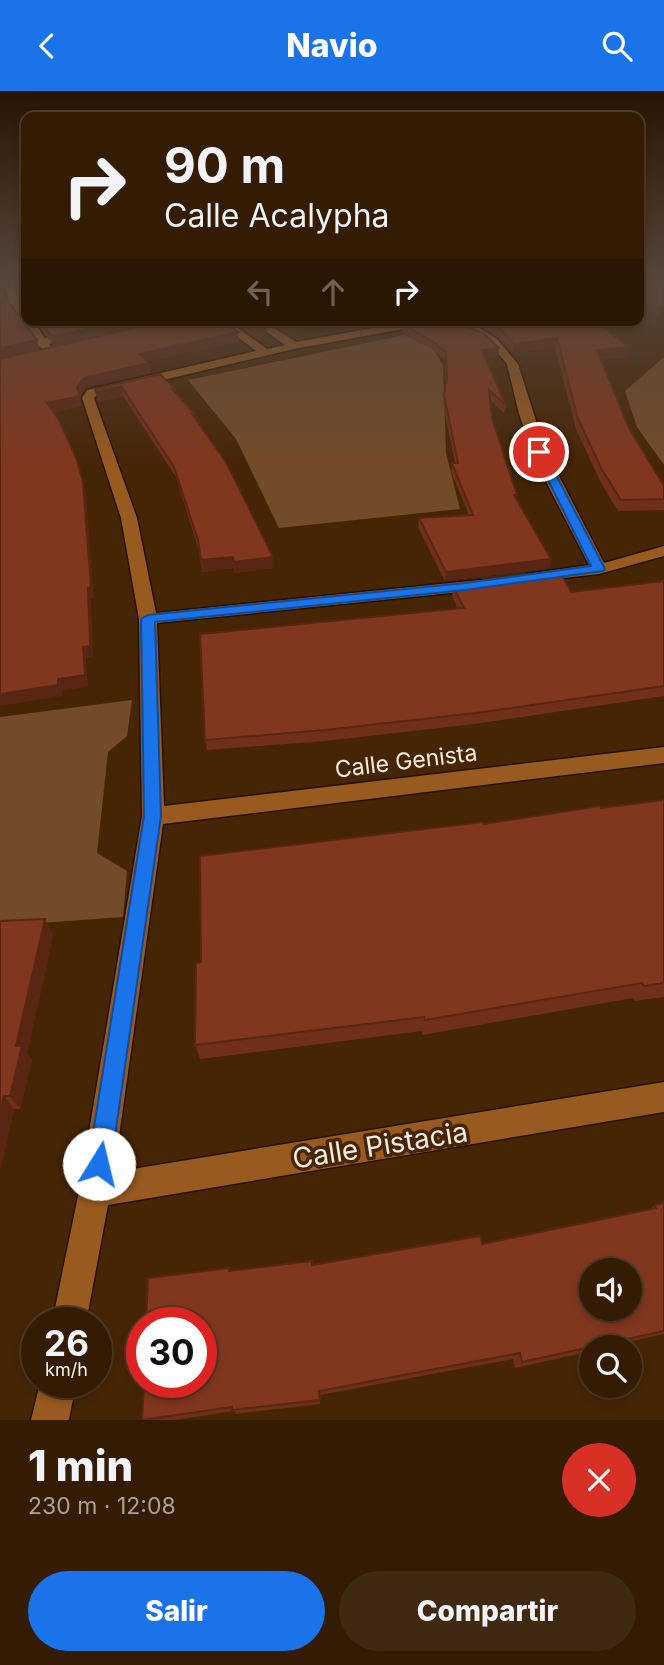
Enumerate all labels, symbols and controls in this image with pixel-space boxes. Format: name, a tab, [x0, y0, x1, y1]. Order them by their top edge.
text: Navio	[286, 26, 378, 65]
icon: back	[28, 27, 66, 65]
icon: search	[598, 27, 636, 65]
text: 90 m	[164, 136, 285, 195]
icon: right	[49, 140, 140, 231]
text: Calle Acalypha	[164, 196, 390, 235]
icon: left	[241, 273, 279, 311]
icon: ahead	[314, 273, 352, 311]
icon: right	[387, 273, 425, 311]
pin	[509, 422, 569, 482]
icon: arrive	[520, 433, 558, 471]
street label: Calle Genista	[333, 738, 479, 784]
street label: Calle Pistacia	[290, 1114, 470, 1176]
position arrow	[62, 1127, 136, 1201]
map controls	[579, 1258, 642, 1398]
button: sound	[579, 1258, 642, 1321]
speed limit sign: 30	[126, 1307, 217, 1398]
text: 26	[44, 1322, 89, 1364]
button: search	[579, 1335, 642, 1398]
text: km/h	[45, 1359, 88, 1380]
text: 1 min	[28, 1440, 133, 1491]
button: close	[562, 1443, 636, 1517]
text: 230 m · 12:08	[28, 1492, 176, 1520]
button: Salir	[28, 1571, 325, 1651]
button: Compartir	[339, 1571, 636, 1651]

